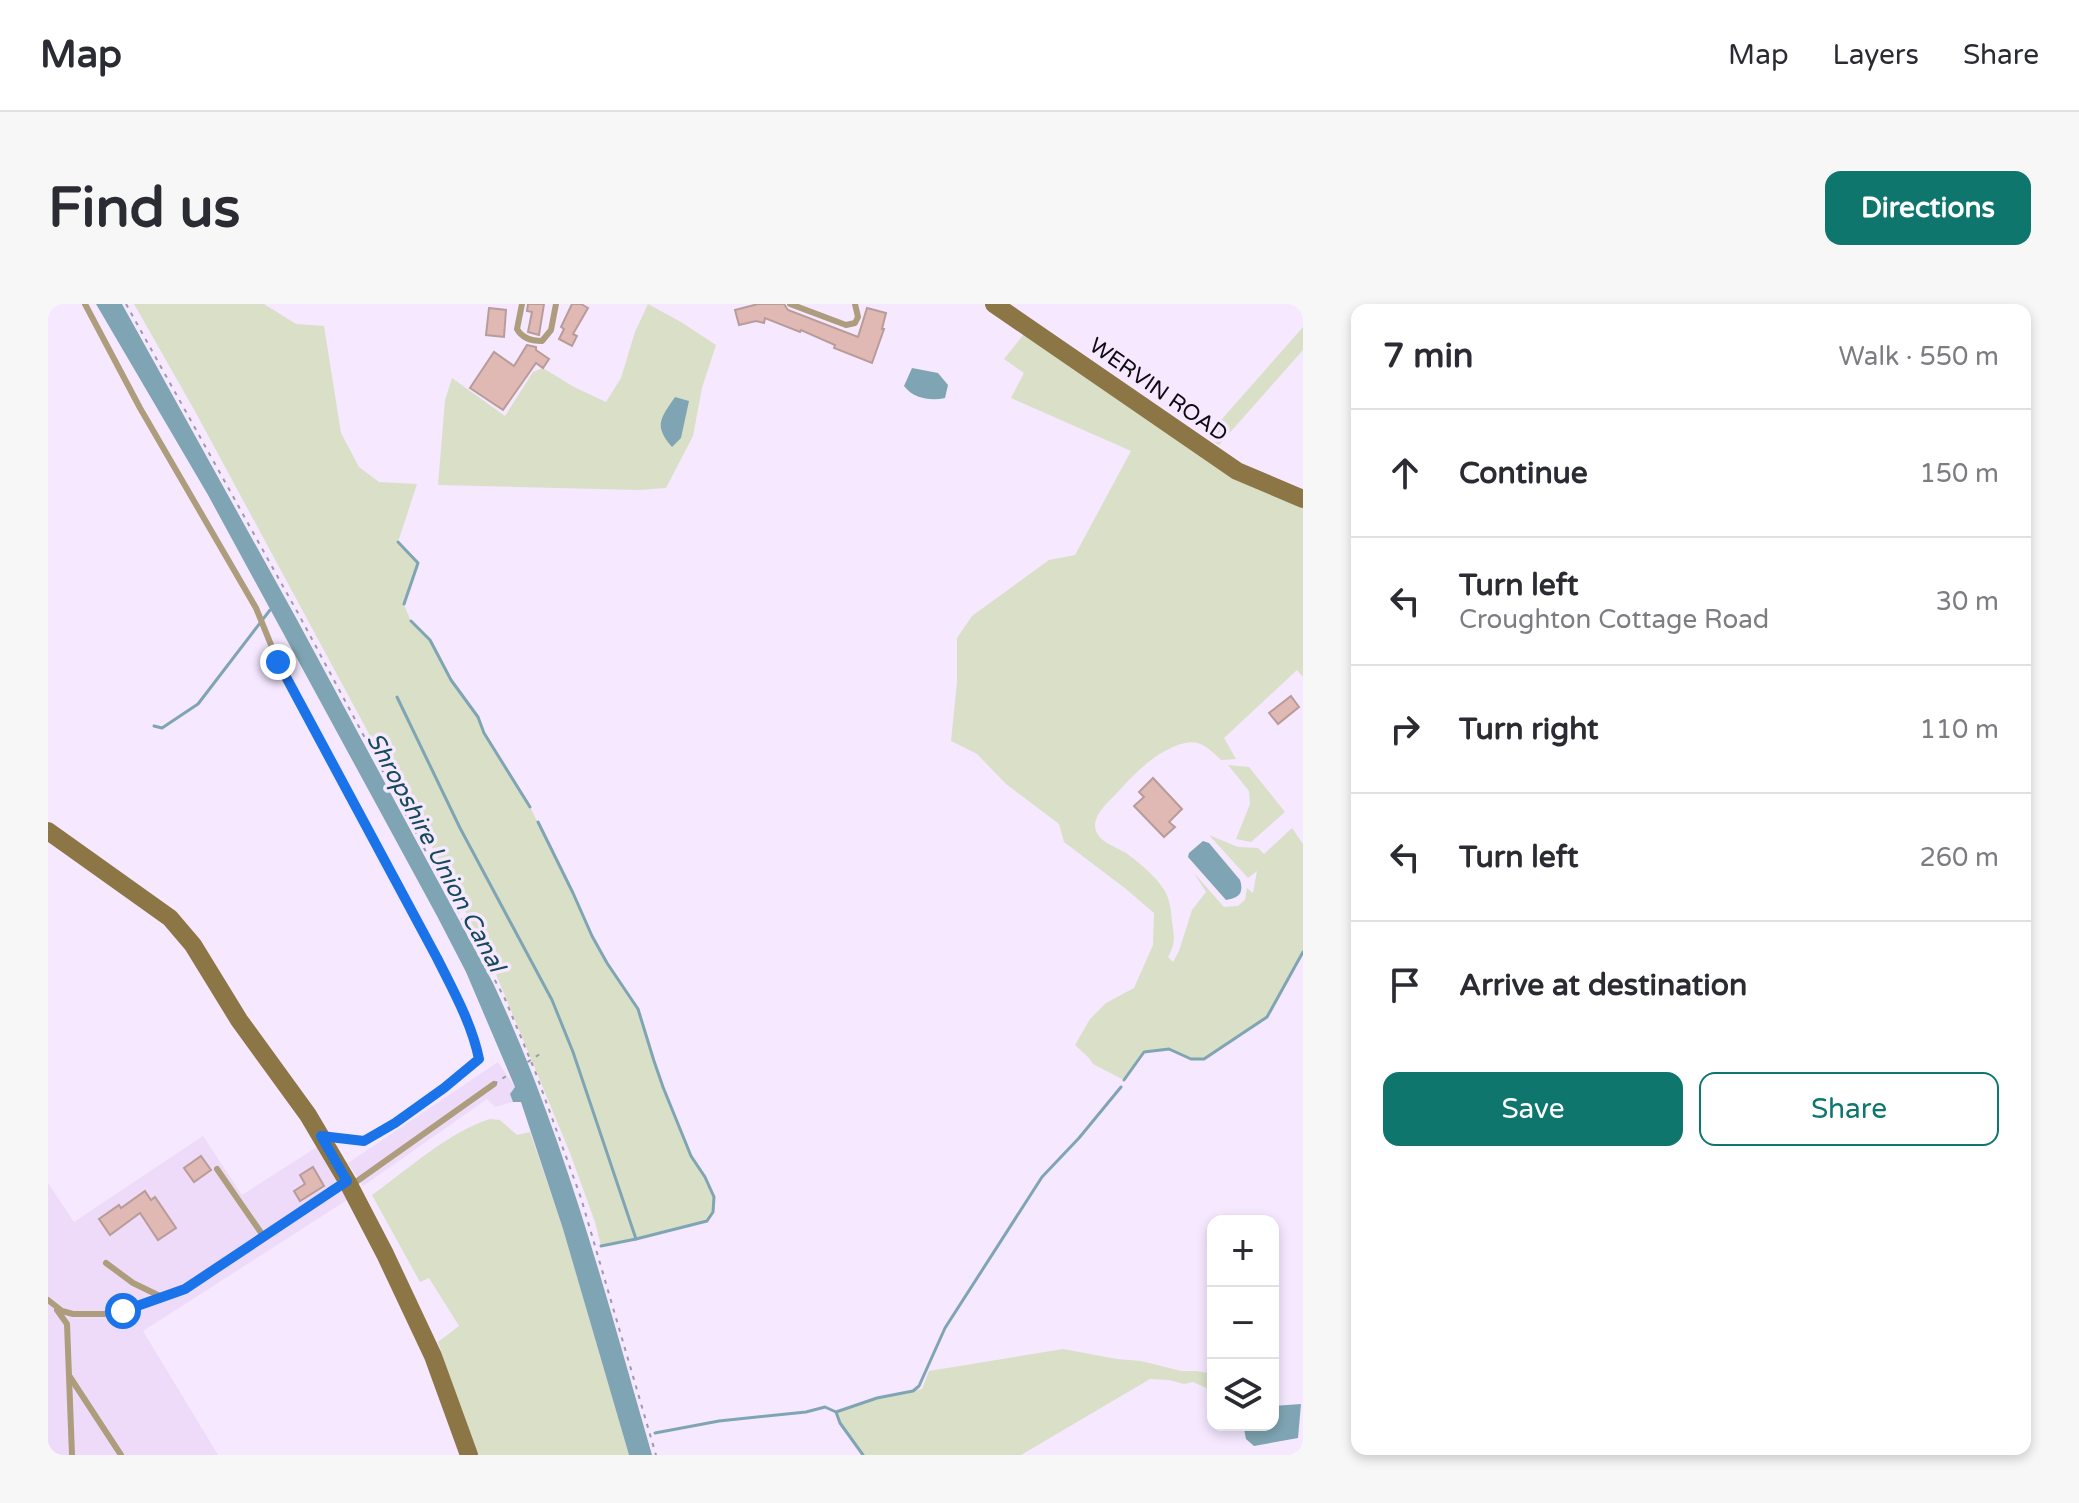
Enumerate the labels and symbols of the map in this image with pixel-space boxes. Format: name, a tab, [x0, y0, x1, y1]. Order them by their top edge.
street label: WERVIN ROAD	[1084, 332, 1233, 447]
route end	[260, 644, 296, 680]
water label: Shropshire Union Canal	[360, 728, 512, 979]
route start	[105, 1293, 141, 1329]

